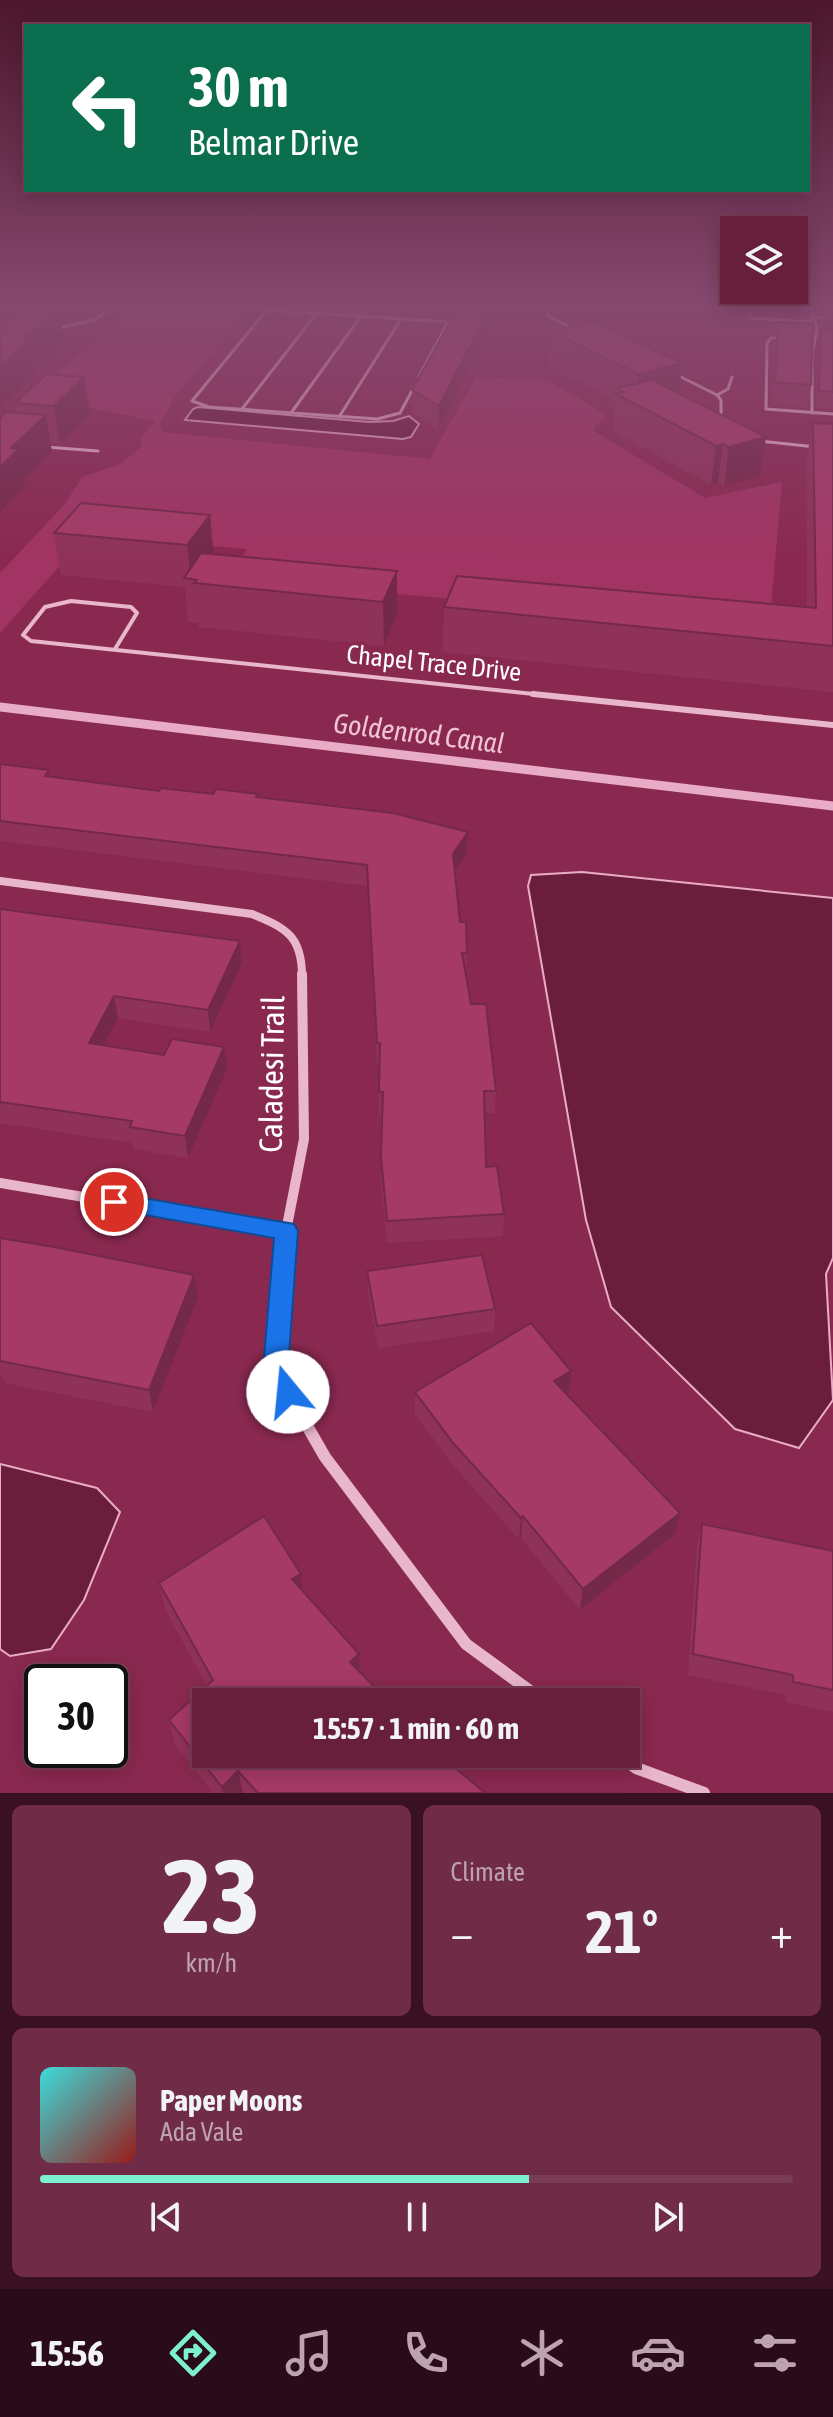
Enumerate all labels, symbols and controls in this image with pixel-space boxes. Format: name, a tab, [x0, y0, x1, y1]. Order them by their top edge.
text: 30 m	[188, 55, 289, 119]
icon: left	[56, 56, 160, 160]
text: Belmar Drive	[188, 121, 359, 163]
map controls	[720, 216, 808, 304]
button: layers	[720, 216, 808, 304]
street label: Chapel Trace Drive	[345, 639, 523, 687]
water label: Goldenrod Canal	[332, 707, 506, 759]
street label: Caladesi Trail	[252, 995, 291, 1153]
pin	[80, 1168, 148, 1236]
icon: arrive	[92, 1180, 136, 1224]
position arrow	[246, 1350, 330, 1434]
speed limit sign: 30	[24, 1664, 128, 1768]
text: 15:57 · 1 min · 60 m	[313, 1711, 519, 1745]
text: 23	[162, 1836, 260, 1955]
text: Climate	[451, 1857, 525, 1887]
text: 21°	[585, 1897, 658, 1966]
text: −	[451, 1907, 473, 1957]
text: +	[770, 1907, 793, 1957]
text: km/h	[185, 1948, 237, 1978]
text: Paper Moons	[160, 2083, 302, 2117]
text: Ada Vale	[160, 2117, 243, 2147]
icon: previous	[144, 2195, 188, 2239]
icon: pause	[395, 2195, 439, 2239]
icon: next	[646, 2195, 690, 2239]
icon: directions	[165, 2325, 221, 2381]
icon: music	[281, 2325, 337, 2381]
icon: phone	[398, 2325, 454, 2381]
icon: climate	[514, 2325, 570, 2381]
icon: car	[630, 2325, 686, 2381]
icon: filters	[747, 2325, 803, 2381]
text: 15:56	[30, 2332, 104, 2374]

